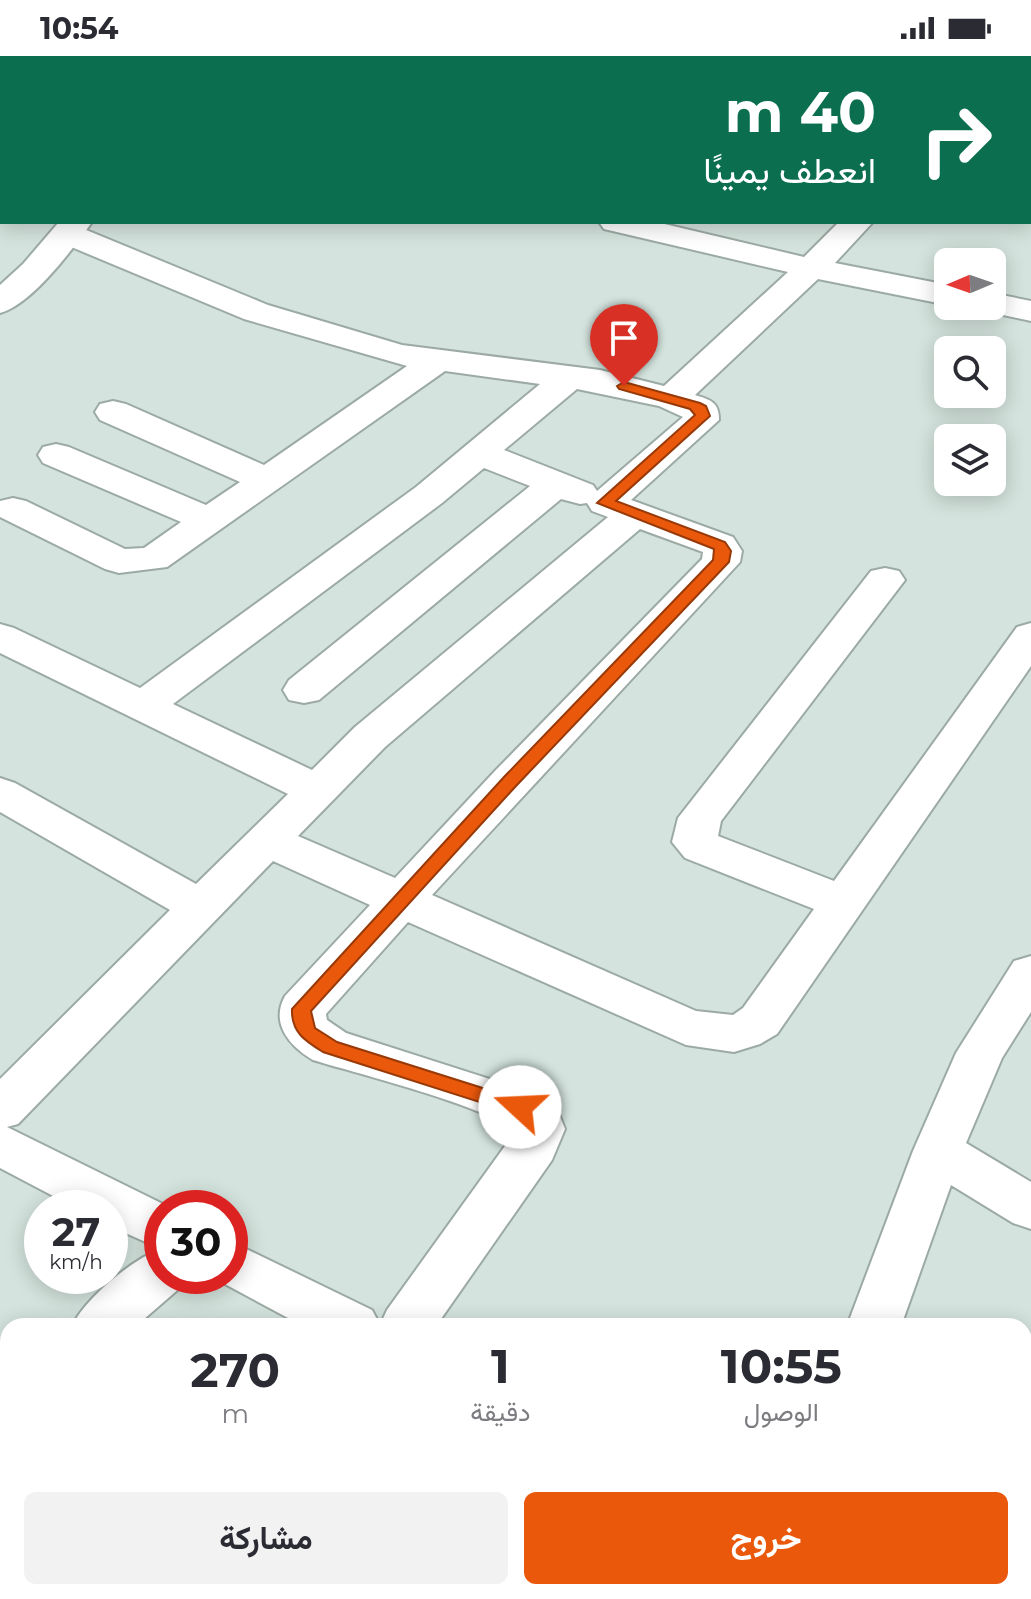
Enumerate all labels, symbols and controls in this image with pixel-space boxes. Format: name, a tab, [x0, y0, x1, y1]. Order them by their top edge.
text: 10:54	[40, 10, 119, 47]
text: 40 m	[725, 78, 876, 146]
icon: right	[904, 88, 1008, 192]
text: انعطف يمينًا	[703, 148, 876, 192]
north arrow	[934, 248, 1006, 320]
map controls	[934, 248, 1006, 496]
pin	[590, 304, 658, 386]
icon: arrive	[602, 316, 646, 360]
button: search	[934, 336, 1006, 408]
button: layers	[934, 424, 1006, 496]
position arrow	[478, 1065, 562, 1149]
speed limit sign: 30	[144, 1190, 248, 1294]
text: 27	[52, 1207, 100, 1256]
text: km/h	[49, 1250, 103, 1274]
text: 1	[491, 1337, 510, 1395]
text: 10:55	[721, 1337, 842, 1395]
text: 270	[190, 1341, 280, 1399]
text: دقيقة	[470, 1396, 531, 1428]
text: الوصول	[744, 1396, 819, 1428]
text: m	[221, 1398, 249, 1430]
button: مشاركة	[24, 1492, 508, 1584]
button: خروج	[524, 1492, 1008, 1584]

